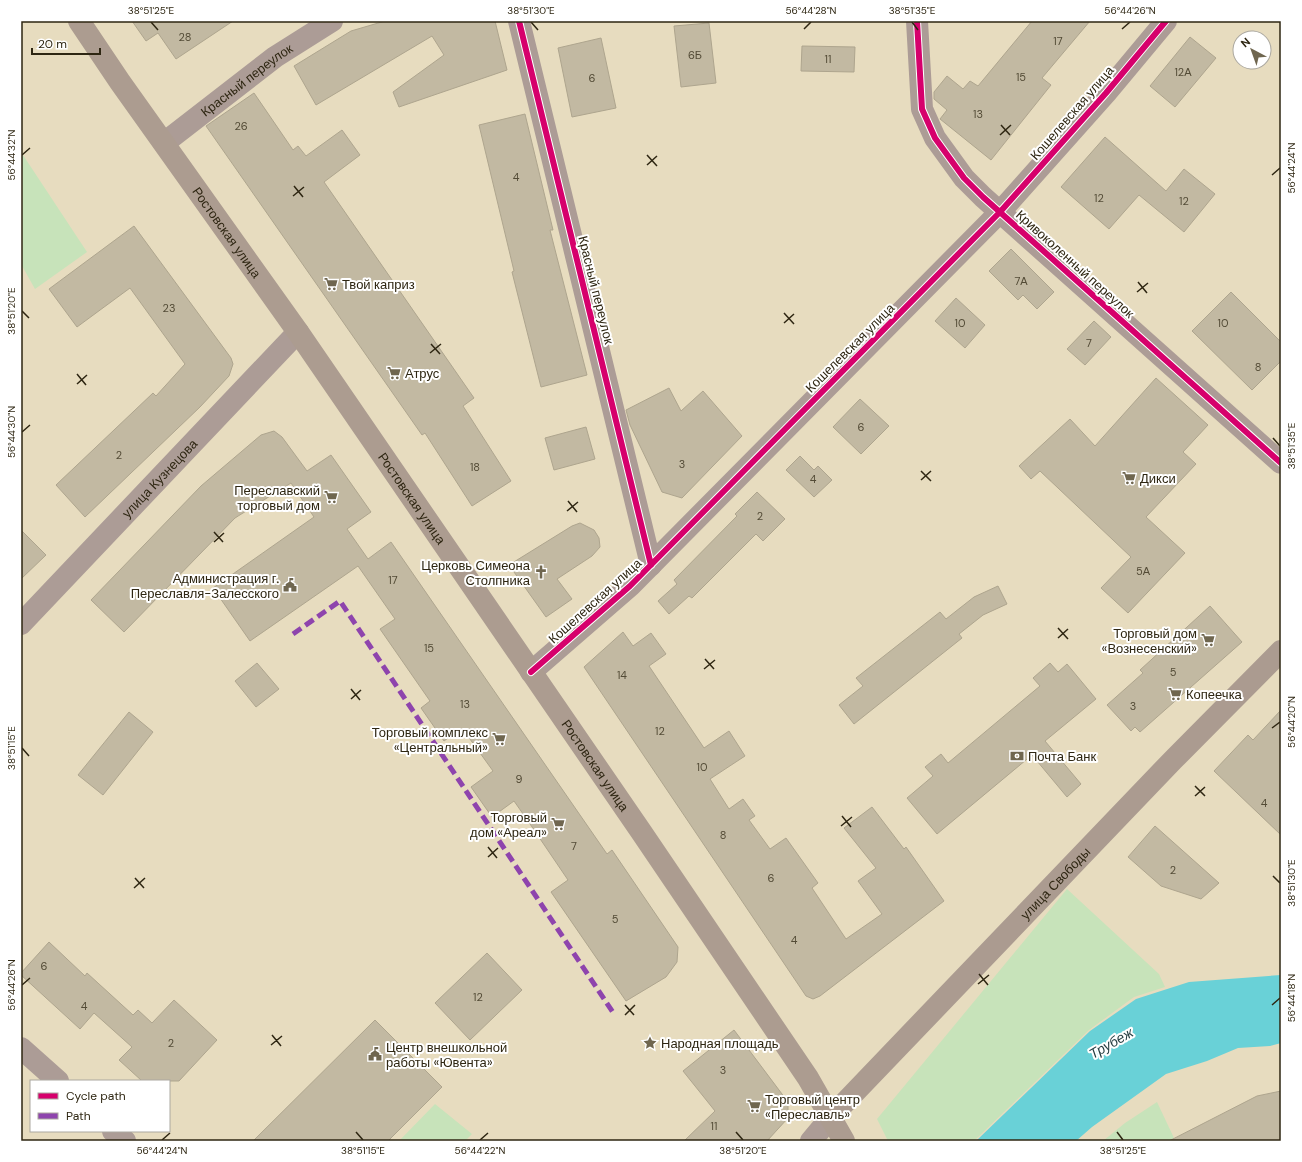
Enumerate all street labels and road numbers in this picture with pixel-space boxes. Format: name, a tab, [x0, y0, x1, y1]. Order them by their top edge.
street label: Красный переулок	[197, 39, 296, 120]
street label: Кошелевская улица	[1026, 62, 1118, 164]
street label: Ростовская улица	[189, 184, 266, 282]
street label: Кривоколенный переулок	[1012, 206, 1138, 322]
street label: Красный переулок	[574, 234, 618, 346]
street label: Кошелевская улица	[802, 299, 899, 396]
street label: улица Кузнецова	[118, 435, 201, 521]
street label: Ростовская улица	[375, 449, 450, 548]
street label: Кошелевская улица	[545, 554, 646, 647]
street label: Ростовская улица	[558, 716, 633, 815]
street label: улица Свободы	[1016, 843, 1094, 923]

